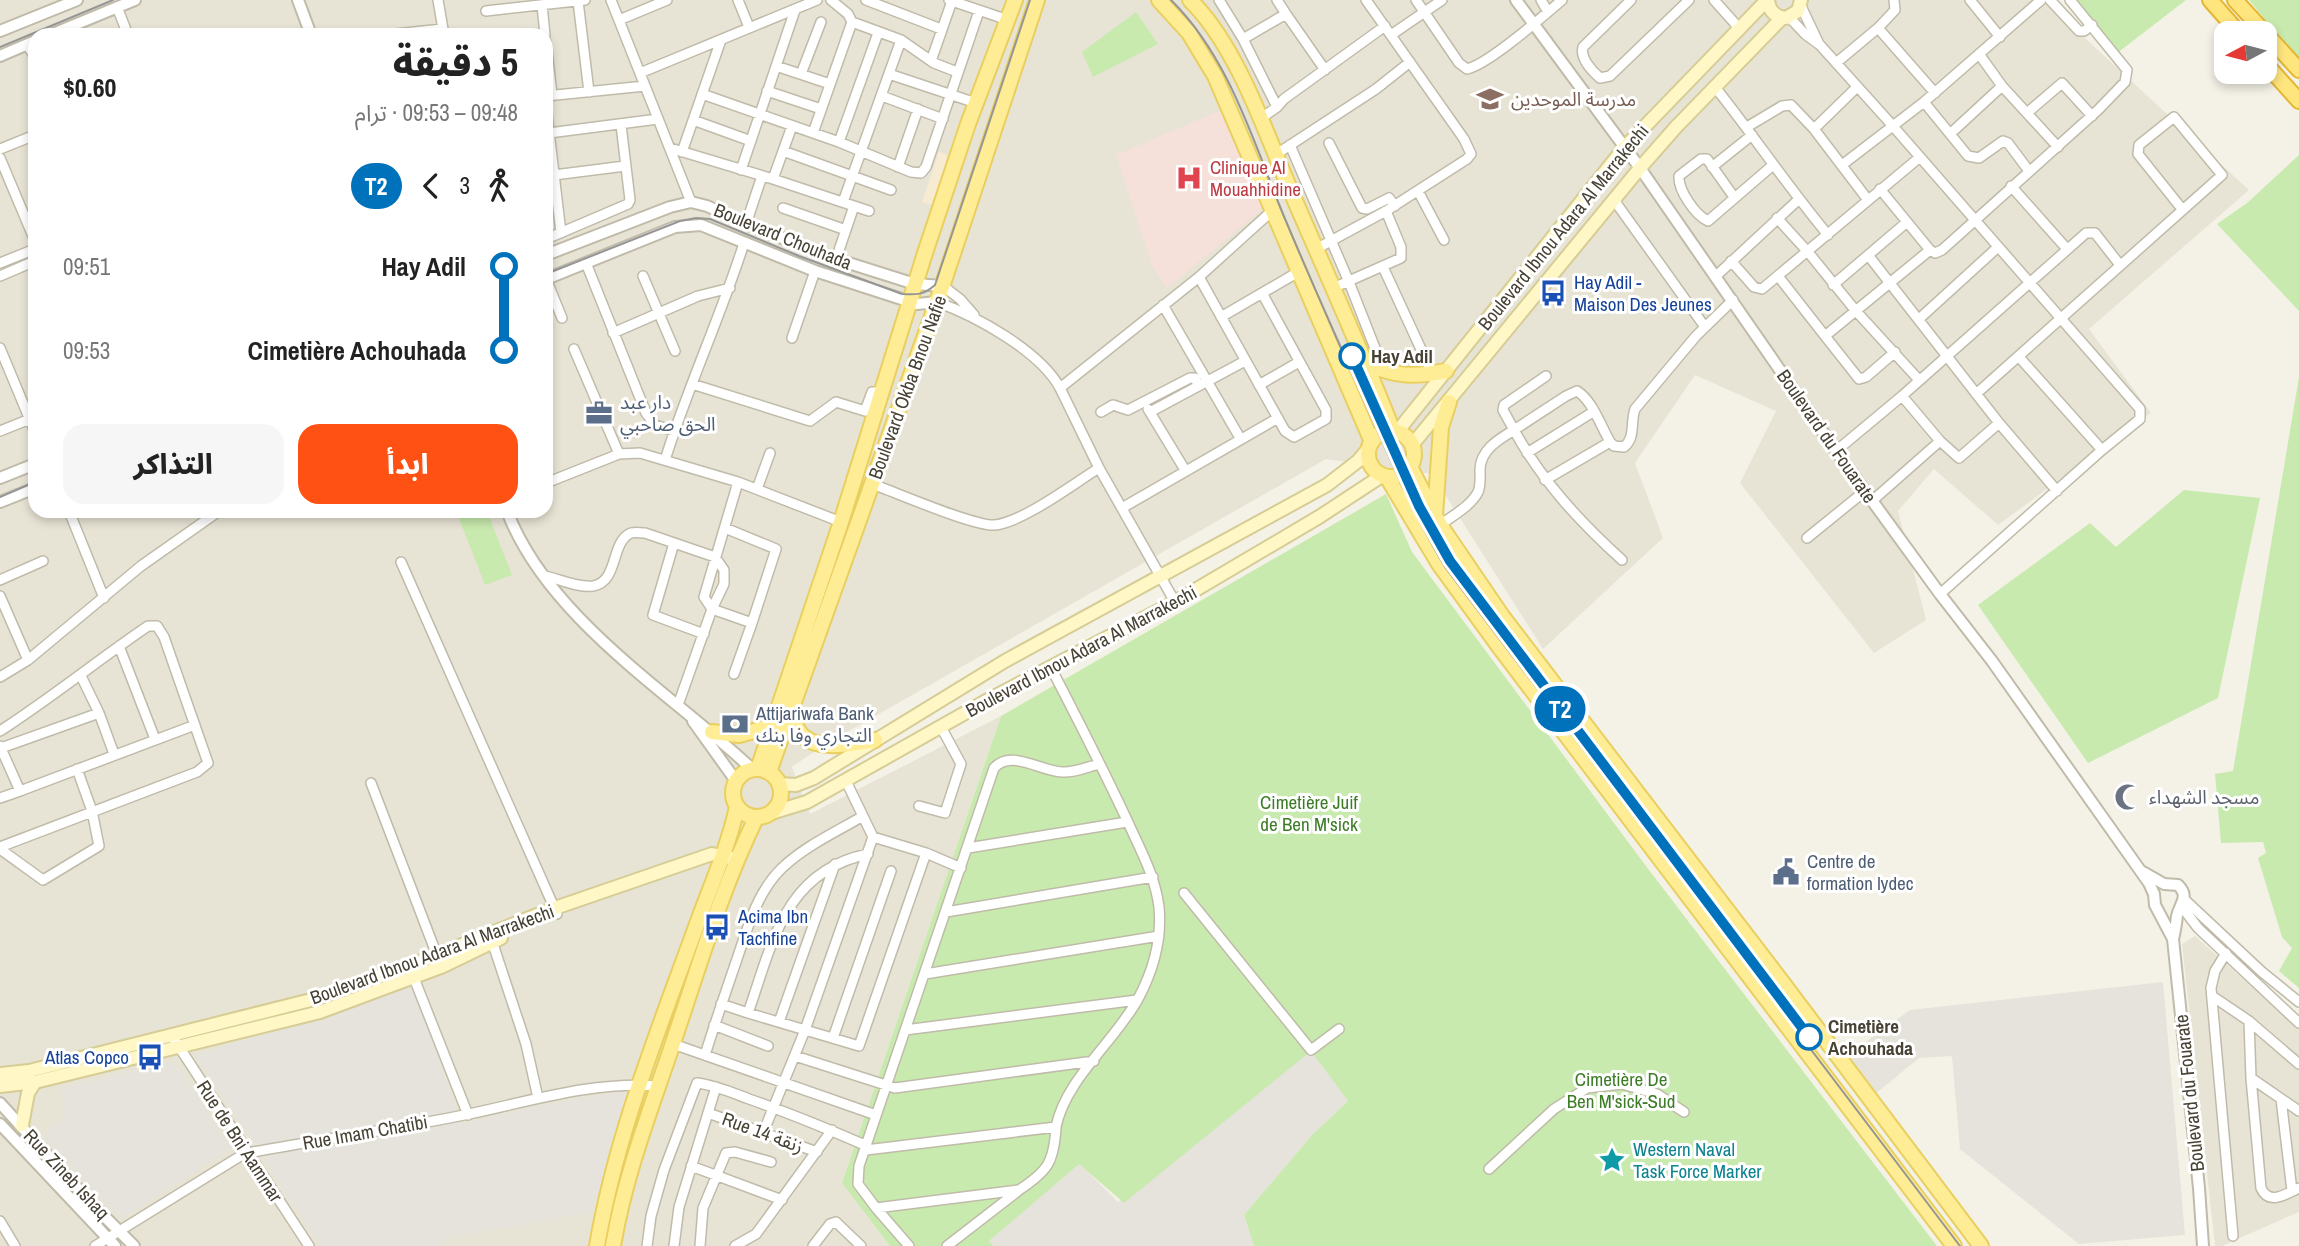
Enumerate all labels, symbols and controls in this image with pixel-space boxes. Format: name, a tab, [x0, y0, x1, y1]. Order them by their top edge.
north arrow	[2214, 21, 2277, 84]
map controls	[2214, 21, 2277, 84]
text: 5 دقيقة	[393, 37, 518, 88]
text: $0.60	[63, 70, 116, 105]
school or university icon: مدرسة الموحدين	[1475, 84, 1505, 114]
place label: مدرسة الموحدين	[1511, 86, 1636, 112]
text: 09:48 – 09:53 · ترام	[355, 97, 518, 128]
street label: Boulevard Ibnou Adara Al Marrakechi	[1472, 119, 1654, 335]
place label: Clinique Al Mouahhidine	[1210, 154, 1301, 202]
hospital icon: Clinique Al Mouahhidine	[1174, 163, 1204, 193]
icon: back	[412, 167, 450, 205]
icon: walk	[480, 167, 518, 205]
text: T2	[365, 170, 388, 202]
text: 3	[460, 170, 470, 201]
street label: Boulevard Chouhada	[710, 197, 856, 276]
text: Hay Adil	[381, 249, 466, 284]
text: 09:51	[63, 251, 110, 282]
place label: Hay Adil - Maison Des Jeunes	[1574, 269, 1712, 317]
bus stop icon: Hay Adil - Maison Des Jeunes	[1538, 278, 1568, 308]
street label: Boulevard Okba Bnou Nafie	[862, 291, 952, 483]
text: Cimetière Achouhada	[248, 333, 466, 368]
text: 09:53	[63, 335, 110, 366]
marker: Hay Adil	[1339, 343, 1365, 369]
place label: Hay Adil	[1371, 343, 1433, 369]
street label: Boulevard du Fouarate	[1771, 364, 1883, 508]
place label: دار عبد الحق صاحبي	[620, 389, 716, 439]
office icon: دار عبد الحق صاحبي	[584, 398, 614, 428]
button: التذاكر	[63, 424, 284, 504]
button: ابدأ	[298, 424, 518, 504]
street label: Boulevard Ibnou Adara Al Marrakechi	[961, 579, 1201, 723]
line badge: T2	[1528, 686, 1592, 732]
text: T2	[1549, 693, 1571, 725]
place label: Attijariwafa Bank التجاري وفا بنك	[755, 700, 874, 750]
bank icon: Attijariwafa Bank التجاري وفا بنك	[720, 709, 750, 739]
mosque icon: مسجد الشهداء	[2113, 782, 2143, 812]
place label: مسجد الشهداء	[2149, 784, 2259, 810]
park label: Cimetière Juif de Ben M'sick	[1260, 789, 1359, 837]
place label: Centre de formation lydec	[1807, 848, 1914, 896]
public building icon: Centre de formation lydec	[1771, 857, 1801, 887]
street label: Boulevard Ibnou Adara Al Marrakechi	[306, 898, 558, 1010]
place label: Acima Ibn Tachfine	[737, 903, 808, 951]
bus stop icon: Acima Ibn Tachfine	[702, 912, 732, 942]
place label: Cimetière Achouhada	[1828, 1013, 1913, 1061]
street label: Boulevard du Fouarate	[2168, 1013, 2210, 1173]
marker: Cimetière Achouhada	[1796, 1024, 1822, 1050]
bus stop icon: Atlas Copco	[135, 1042, 165, 1072]
place label: Atlas Copco	[44, 1044, 129, 1070]
park label: Cimetière De Ben M'sick-Sud	[1567, 1066, 1675, 1114]
street label: Rue de Bni Aammar	[191, 1075, 290, 1208]
street label: Rue 14 زنقة	[719, 1105, 807, 1159]
street label: Rue Imam Chatibi	[300, 1108, 430, 1156]
street label: Rue Zineb Ishaq	[18, 1123, 116, 1225]
place label: Western Naval Task Force Marker	[1633, 1136, 1762, 1184]
place icon: Western Naval Task Force Marker	[1597, 1145, 1627, 1175]

